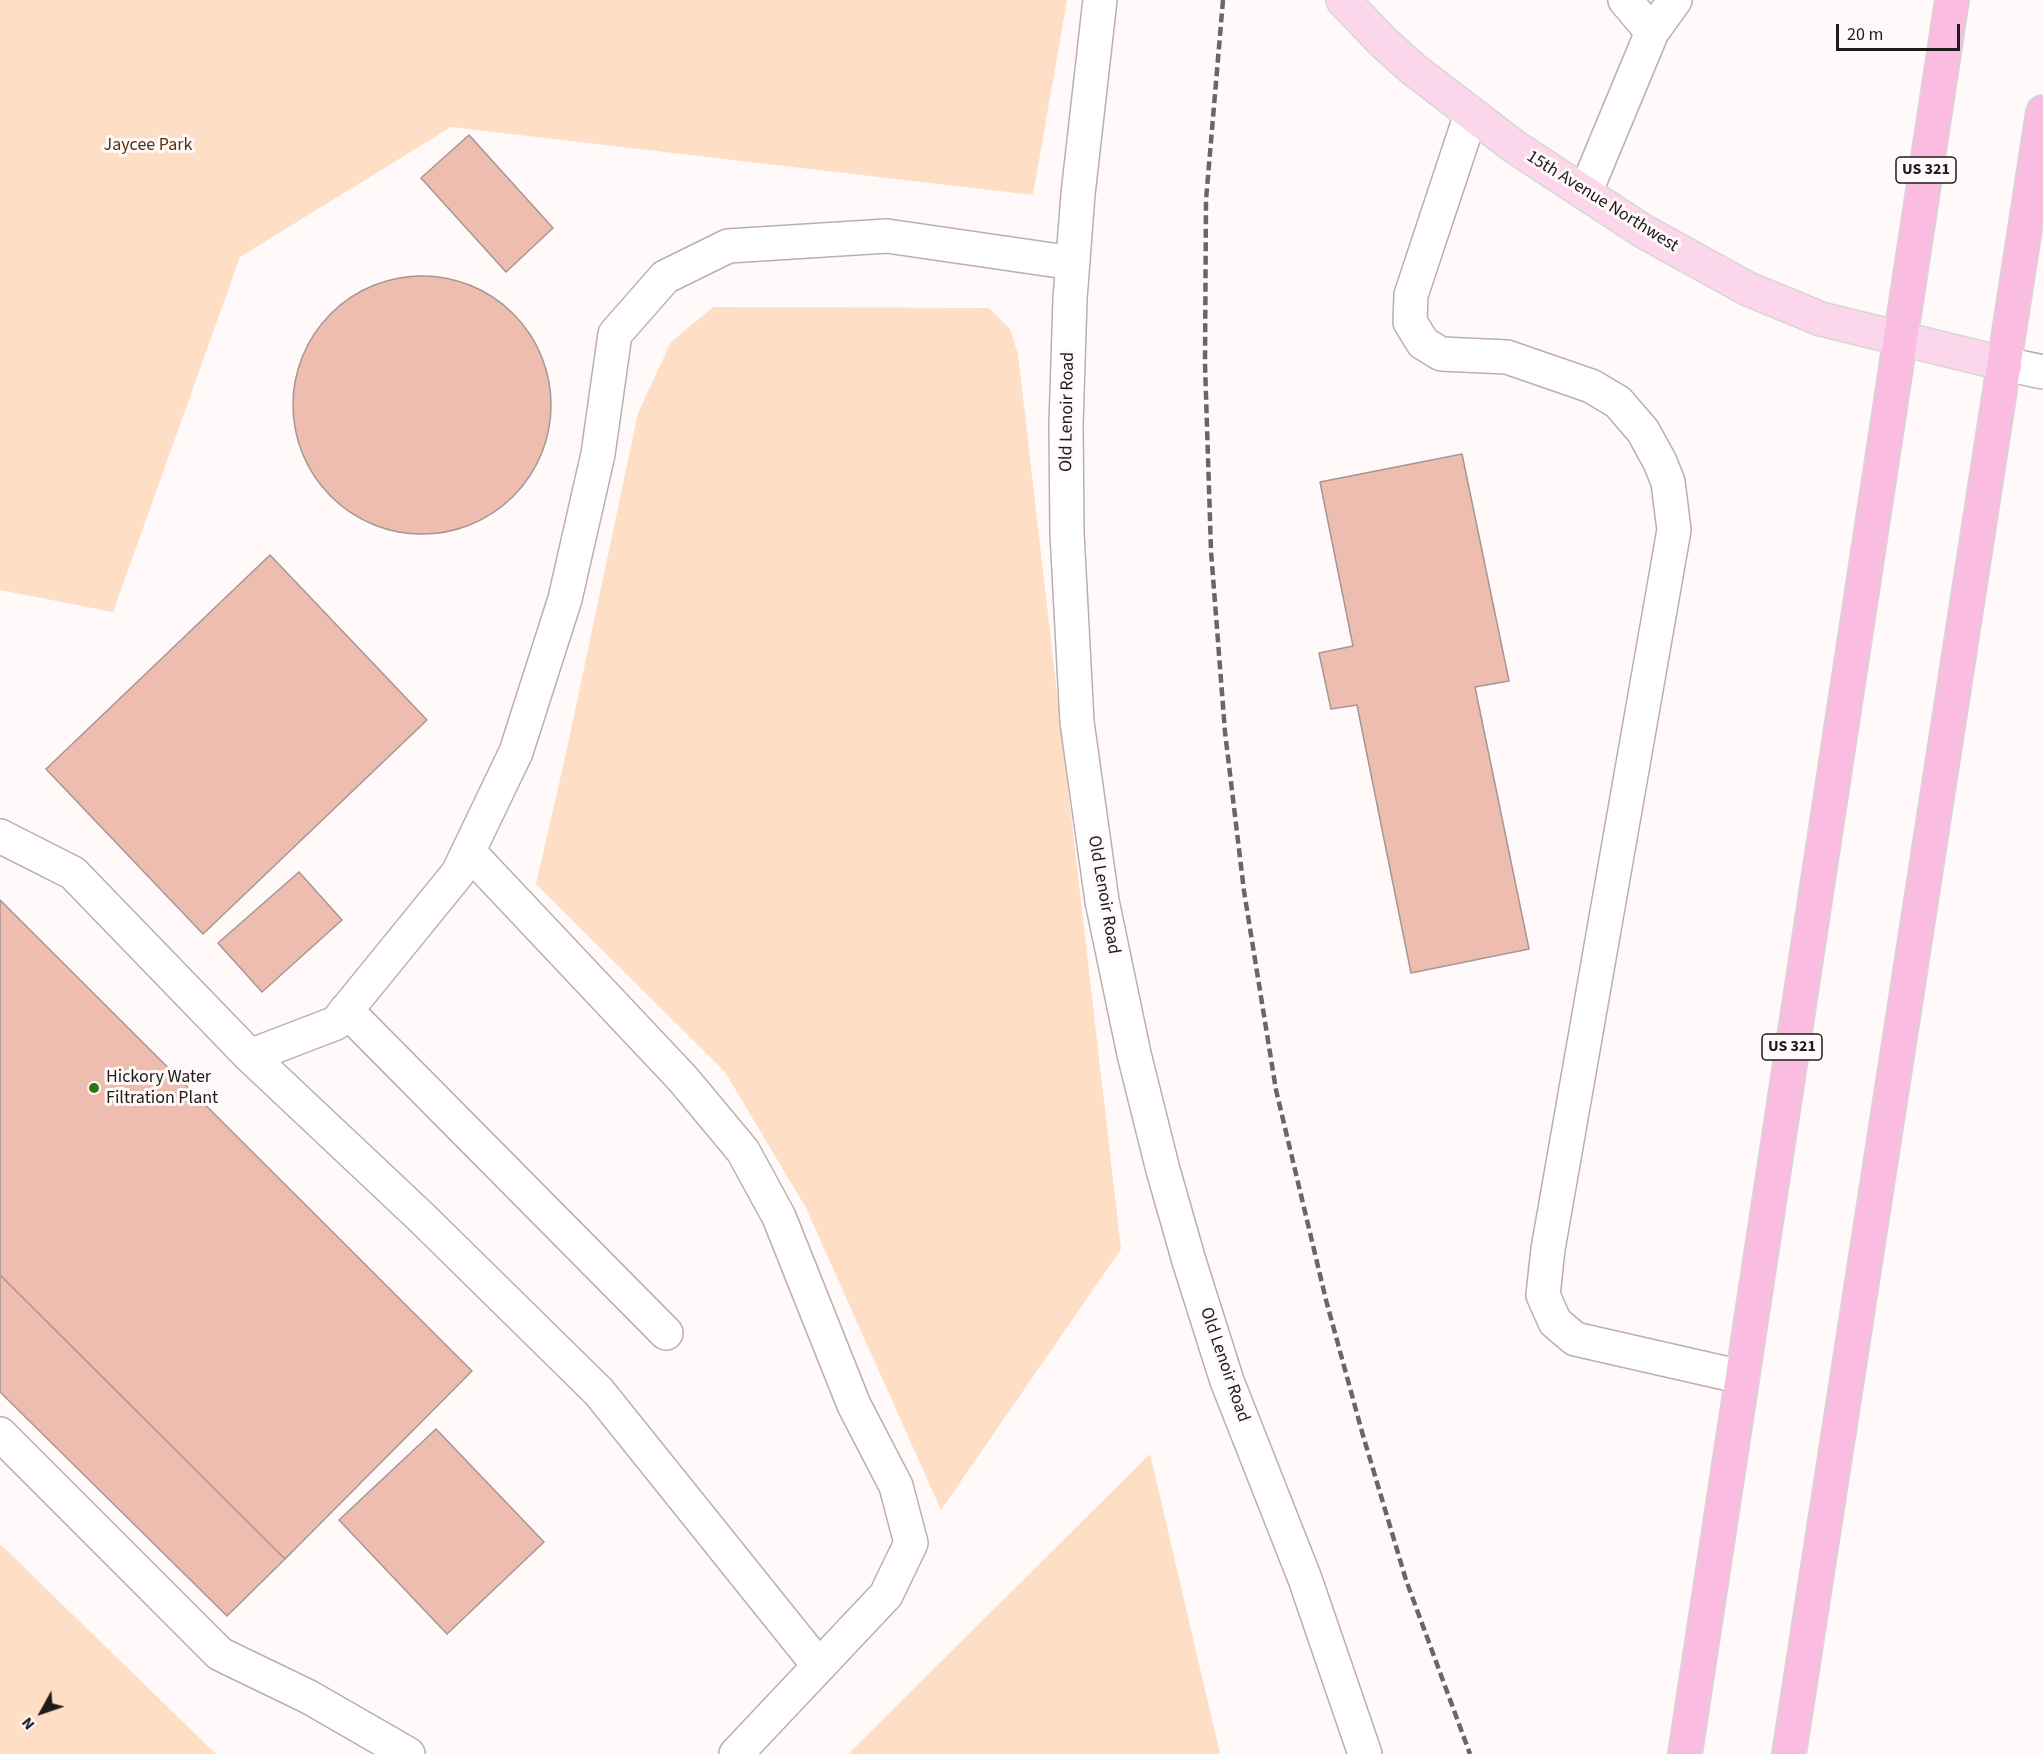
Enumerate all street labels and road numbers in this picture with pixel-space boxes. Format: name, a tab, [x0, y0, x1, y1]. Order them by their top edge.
street label: 15th Avenue Northwest	[1522, 146, 1682, 258]
road number: US 321	[1896, 157, 1956, 183]
street label: Old Lenoir Road	[1056, 352, 1080, 472]
street label: Old Lenoir Road	[1082, 834, 1124, 956]
road number: US 321	[1762, 1034, 1822, 1060]
street label: Old Lenoir Road	[1194, 1305, 1254, 1425]

